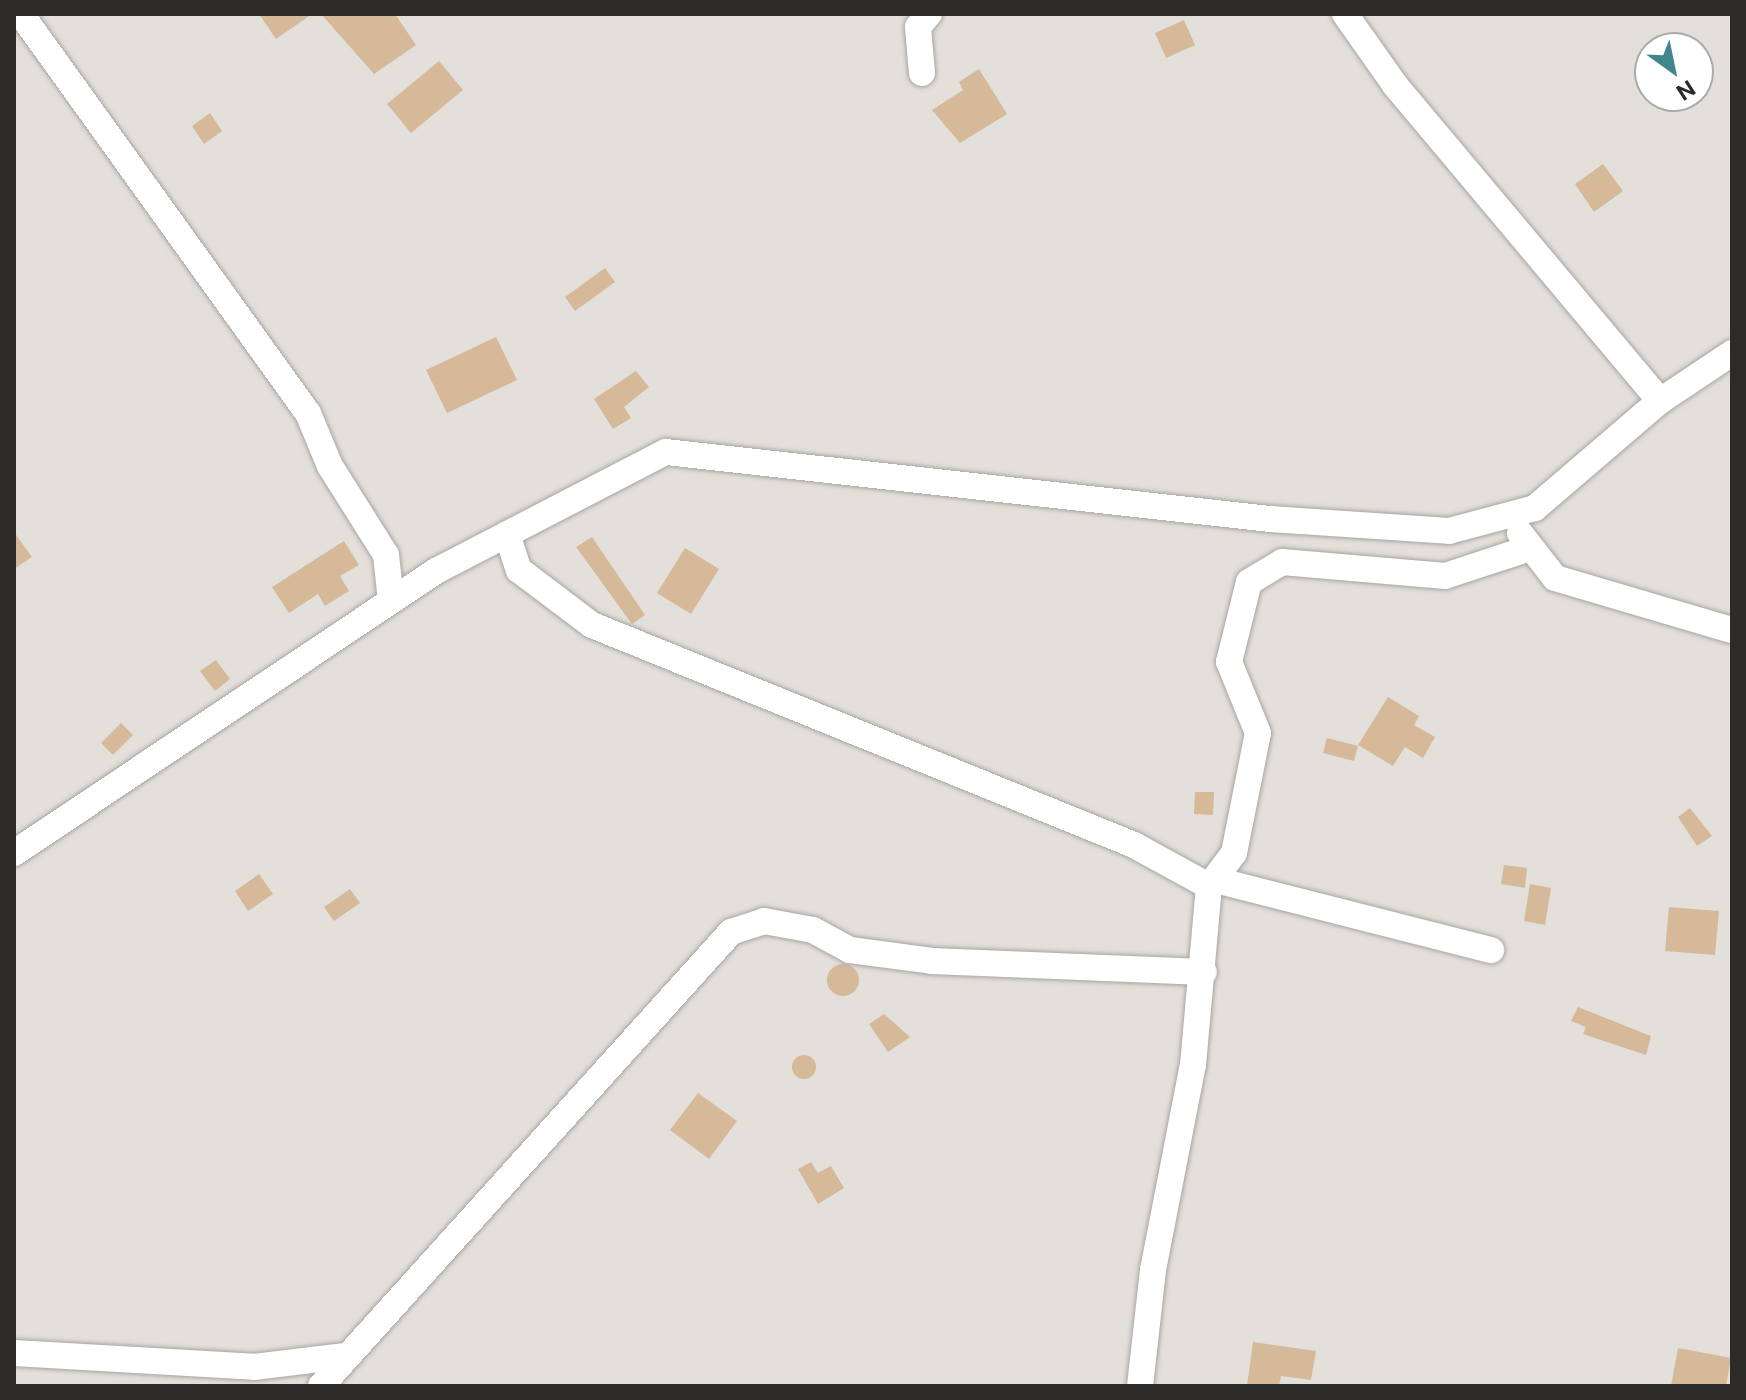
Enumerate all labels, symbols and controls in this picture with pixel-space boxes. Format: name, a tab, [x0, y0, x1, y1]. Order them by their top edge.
north arrow	[1634, 32, 1714, 112]
text: N	[1672, 75, 1700, 106]

